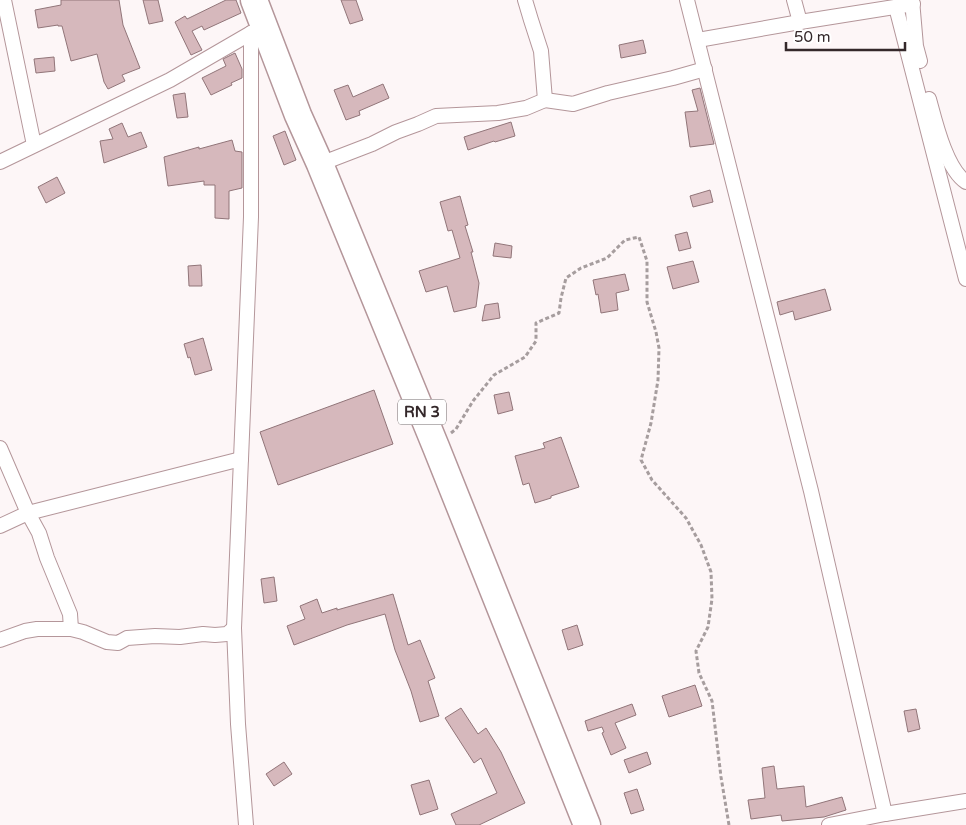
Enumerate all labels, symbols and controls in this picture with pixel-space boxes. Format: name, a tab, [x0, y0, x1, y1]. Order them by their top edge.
scale bar	[786, 20, 905, 52]
text: 50 m	[794, 28, 831, 46]
road number: RN 3	[398, 400, 446, 424]

